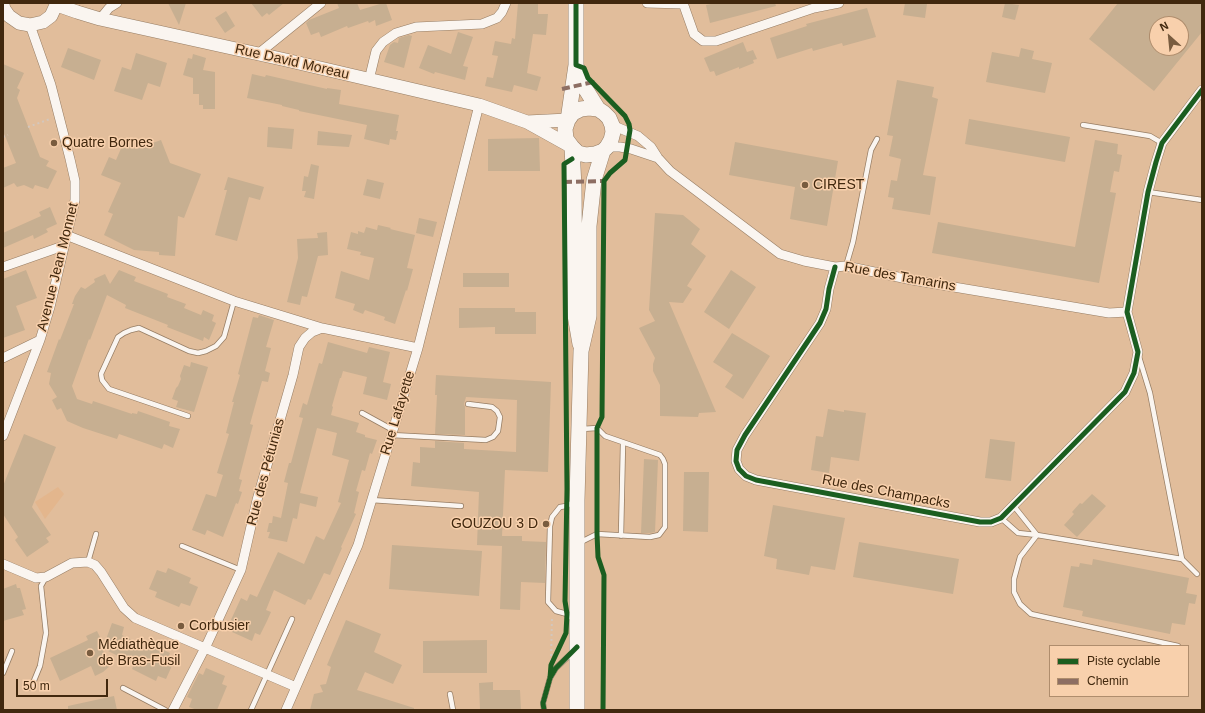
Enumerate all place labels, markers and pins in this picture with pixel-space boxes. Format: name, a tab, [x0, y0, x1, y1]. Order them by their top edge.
place label: Quatre Bornes	[62, 135, 153, 151]
marker: Quatre Bornes	[49, 138, 59, 148]
place label: CIREST	[813, 177, 864, 193]
marker: CIREST	[800, 180, 810, 190]
place label: GOUZOU 3 D	[451, 516, 538, 532]
marker: GOUZOU 3 D	[541, 519, 551, 529]
place label: Corbusier	[189, 618, 250, 634]
marker: Corbusier	[176, 621, 186, 631]
place label: Médiathèque de Bras-Fusil	[98, 637, 180, 670]
marker: Médiathèque de Bras-Fusil	[85, 648, 95, 658]

